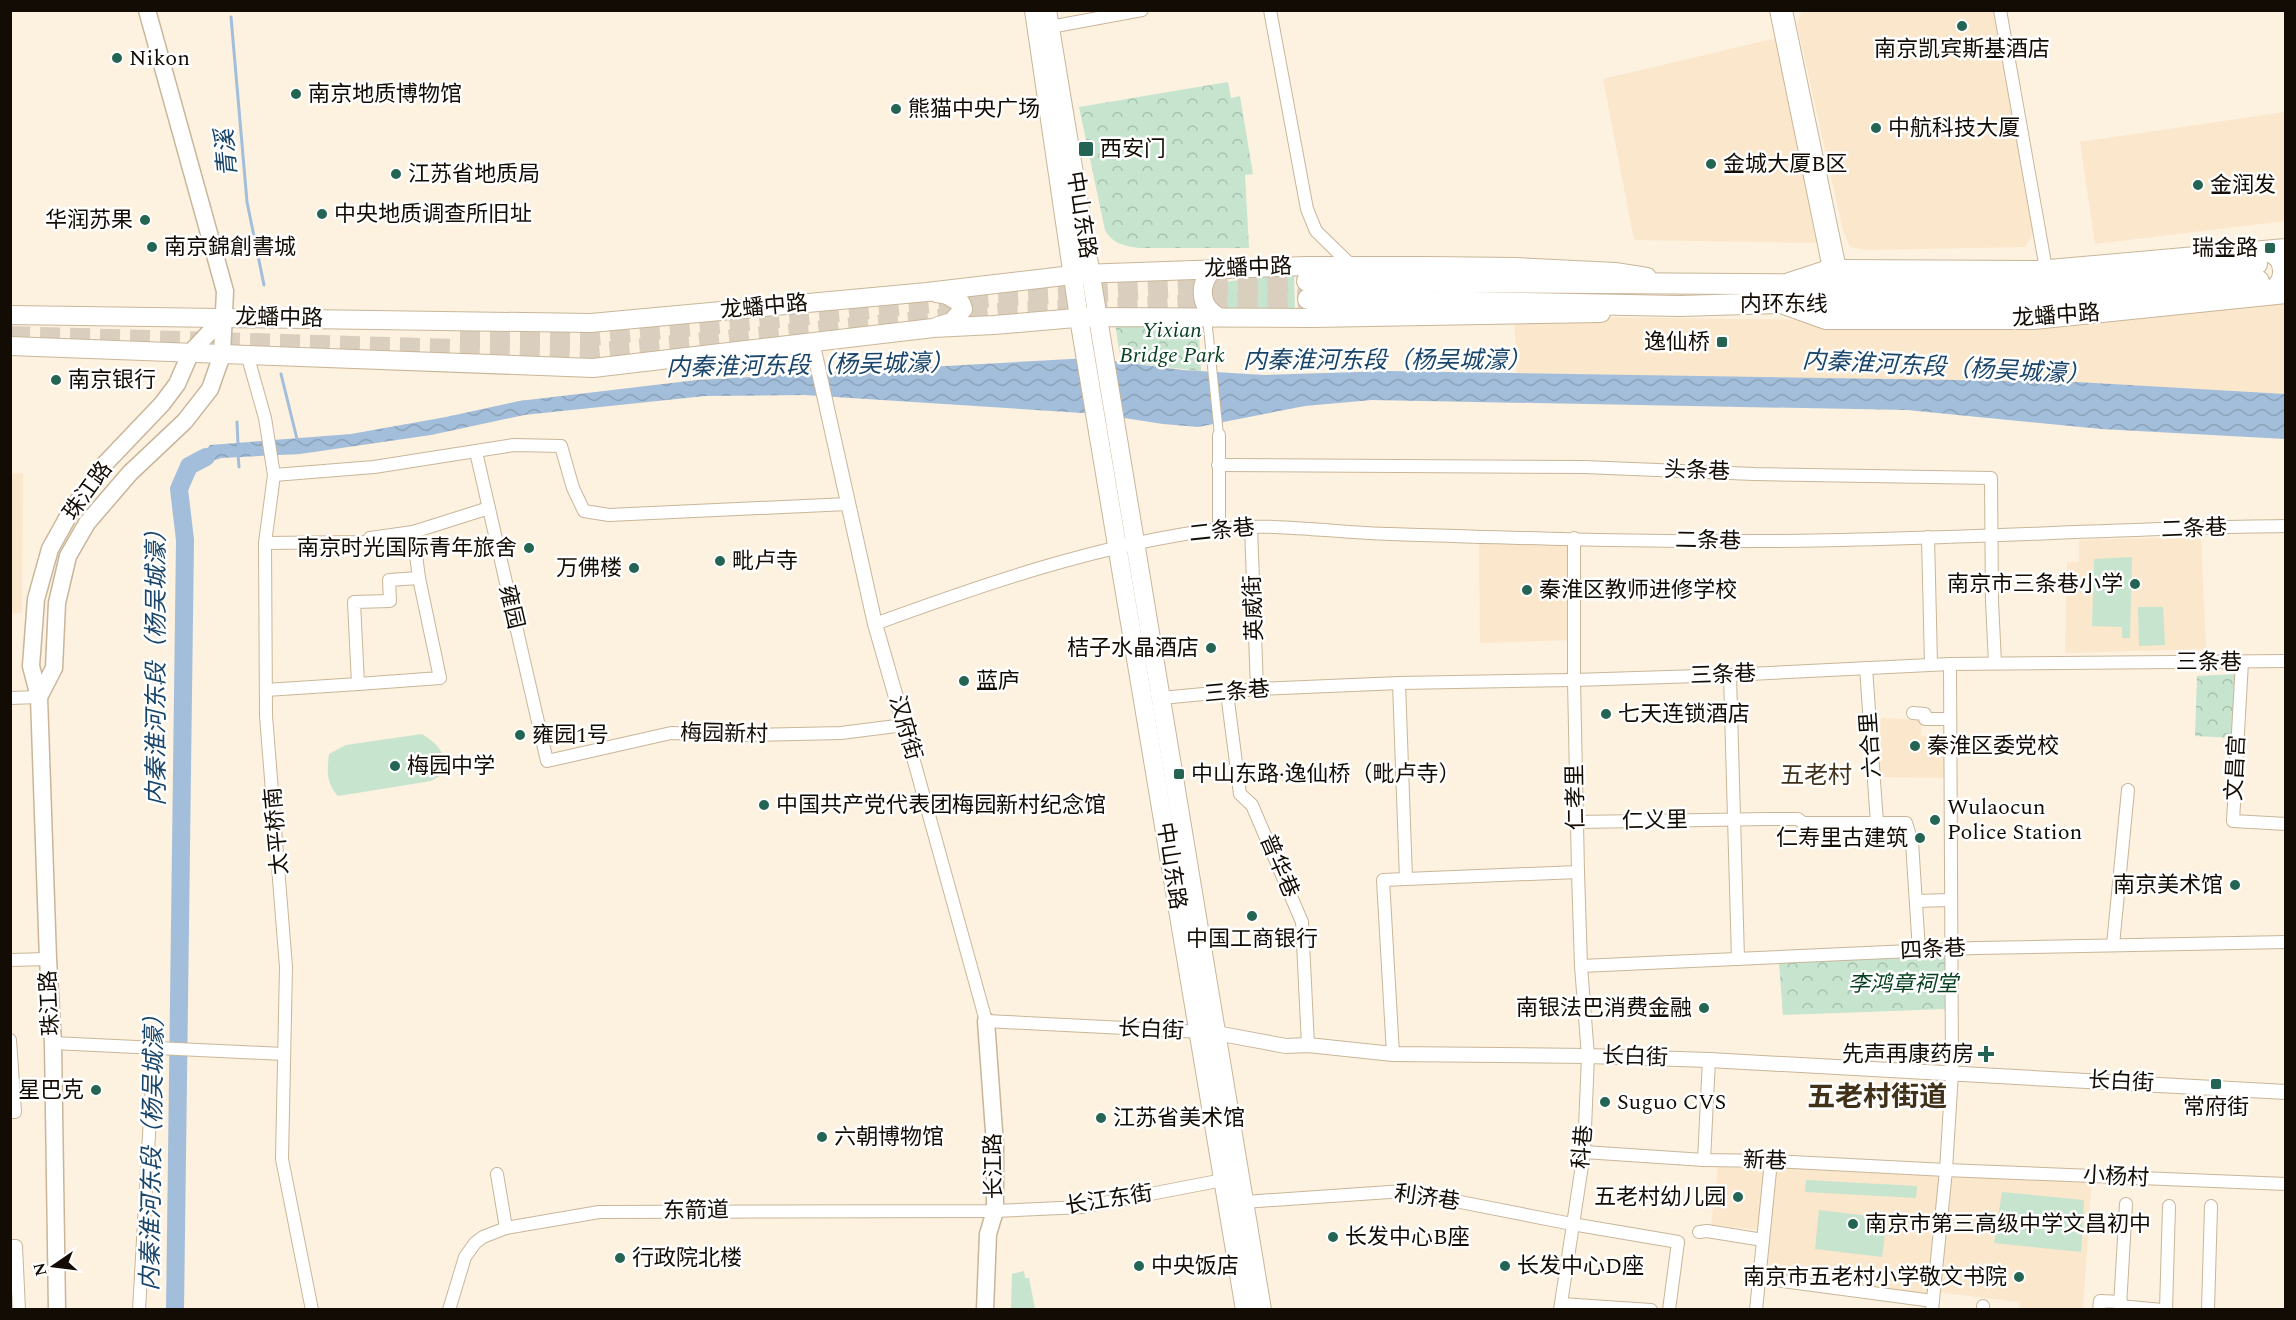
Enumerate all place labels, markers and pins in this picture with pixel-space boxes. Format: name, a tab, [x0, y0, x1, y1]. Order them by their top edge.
marker: 南京凯宾斯基酒店	[1955, 19, 1969, 33]
place label: 南京凯宾斯基酒店	[1874, 33, 2050, 66]
place label: Nikon	[129, 42, 190, 75]
marker: Nikon	[110, 51, 124, 65]
place label: 南京地质博物馆	[308, 78, 462, 111]
marker: 南京地质博物馆	[289, 87, 303, 101]
place label: 熊猫中央广场	[908, 93, 1040, 126]
marker: 熊猫中央广场	[889, 102, 903, 116]
place label: 中航科技大厦	[1888, 112, 2020, 145]
marker: 中航科技大厦	[1869, 121, 1883, 135]
place label: 西安门	[1100, 133, 1166, 166]
marker: 西安门	[1077, 140, 1095, 158]
place label: 金城大厦B区	[1723, 148, 1847, 181]
marker: 金城大厦B区	[1704, 157, 1718, 171]
place label: 江苏省地质局	[408, 158, 540, 191]
marker: 江苏省地质局	[389, 167, 403, 181]
place label: 金润发	[2210, 169, 2276, 202]
marker: 金润发	[2191, 178, 2205, 192]
place label: 中央地质调查所旧址	[334, 198, 532, 231]
place label: 华润苏果	[45, 204, 133, 237]
marker: 中央地质调查所旧址	[315, 207, 329, 221]
marker: 华润苏果	[138, 213, 152, 227]
place label: 南京錦創書城	[164, 231, 296, 264]
place label: 瑞金路	[2192, 232, 2258, 265]
marker: 南京錦創書城	[145, 240, 159, 254]
marker: 瑞金路	[2263, 241, 2277, 255]
place label: 逸仙桥	[1644, 326, 1710, 359]
marker: 逸仙桥	[1715, 335, 1729, 349]
place label: 南京银行	[68, 364, 156, 397]
marker: 南京银行	[49, 373, 63, 387]
place label: 南京时光国际青年旅舍	[297, 532, 517, 565]
marker: 南京时光国际青年旅舍	[522, 541, 536, 555]
place label: 毗卢寺	[732, 545, 798, 578]
place label: 万佛楼	[556, 552, 622, 585]
marker: 毗卢寺	[713, 554, 727, 568]
marker: 万佛楼	[627, 561, 641, 575]
place label: 南京市三条巷小学	[1947, 568, 2123, 601]
place label: 秦淮区教师进修学校	[1539, 574, 1737, 607]
marker: 南京市三条巷小学	[2128, 577, 2142, 591]
marker: 秦淮区教师进修学校	[1520, 583, 1534, 597]
place label: 桔子水晶酒店	[1067, 632, 1199, 665]
marker: 桔子水晶酒店	[1204, 641, 1218, 655]
place label: 蓝庐	[976, 665, 1020, 698]
marker: 蓝庐	[957, 674, 971, 688]
place label: 七天连锁酒店	[1618, 698, 1750, 731]
marker: 七天连锁酒店	[1599, 707, 1613, 721]
place label: 雍园1号	[532, 719, 609, 752]
marker: 雍园1号	[513, 728, 527, 742]
place label: 秦淮区委党校	[1927, 730, 2059, 763]
marker: 秦淮区委党校	[1908, 739, 1922, 753]
place label: 梅园中学	[407, 750, 495, 783]
place label: 中山东路·逸仙桥（毗卢寺）	[1191, 758, 1461, 791]
marker: 梅园中学	[388, 759, 402, 773]
marker: 中山东路·逸仙桥（毗卢寺）	[1172, 767, 1186, 781]
place label: 中国共产党代表团梅园新村纪念馆	[776, 789, 1106, 822]
place label: Wulaocun Police Station	[1947, 791, 2082, 849]
marker: 中国共产党代表团梅园新村纪念馆	[757, 798, 771, 812]
marker: Wulaocun Police Station	[1928, 813, 1942, 827]
place label: 仁寿里古建筑	[1776, 822, 1908, 855]
marker: 仁寿里古建筑	[1913, 831, 1927, 845]
place label: 南京美术馆	[2113, 869, 2223, 902]
marker: 南京美术馆	[2228, 878, 2242, 892]
marker: 中国工商银行	[1245, 909, 1259, 923]
place label: 中国工商银行	[1186, 923, 1318, 956]
place label: 南银法巴消费金融	[1516, 992, 1692, 1025]
marker: 南银法巴消费金融	[1697, 1001, 1711, 1015]
place label: 先声再康药房	[1842, 1038, 1974, 1071]
marker: 先声再康药房	[1979, 1047, 1993, 1061]
place label: 星巴克	[18, 1074, 84, 1107]
marker: 常府街	[2209, 1077, 2223, 1091]
marker: 星巴克	[89, 1083, 103, 1097]
place label: Suguo CVS	[1617, 1086, 1726, 1119]
place label: 常府街	[2183, 1091, 2249, 1124]
marker: Suguo CVS	[1598, 1095, 1612, 1109]
place label: 江苏省美术馆	[1113, 1102, 1245, 1135]
marker: 江苏省美术馆	[1094, 1111, 1108, 1125]
place label: 六朝博物馆	[834, 1121, 944, 1154]
marker: 六朝博物馆	[815, 1130, 829, 1144]
place label: 五老村幼儿园	[1594, 1181, 1726, 1214]
marker: 五老村幼儿园	[1731, 1190, 1745, 1204]
place label: 南京市第三高级中学文昌初中	[1865, 1208, 2151, 1241]
marker: 南京市第三高级中学文昌初中	[1846, 1217, 1860, 1231]
place label: 长发中心B座	[1345, 1221, 1469, 1254]
marker: 长发中心B座	[1326, 1230, 1340, 1244]
place label: 行政院北楼	[632, 1242, 742, 1275]
place label: 中央饭店	[1151, 1250, 1239, 1283]
place label: 长发中心D座	[1517, 1250, 1644, 1283]
marker: 行政院北楼	[613, 1251, 627, 1265]
marker: 中央饭店	[1132, 1259, 1146, 1273]
marker: 长发中心D座	[1498, 1259, 1512, 1273]
place label: 南京市五老村小学敬文书院	[1743, 1261, 2007, 1294]
marker: 南京市五老村小学敬文书院	[2012, 1270, 2026, 1284]

